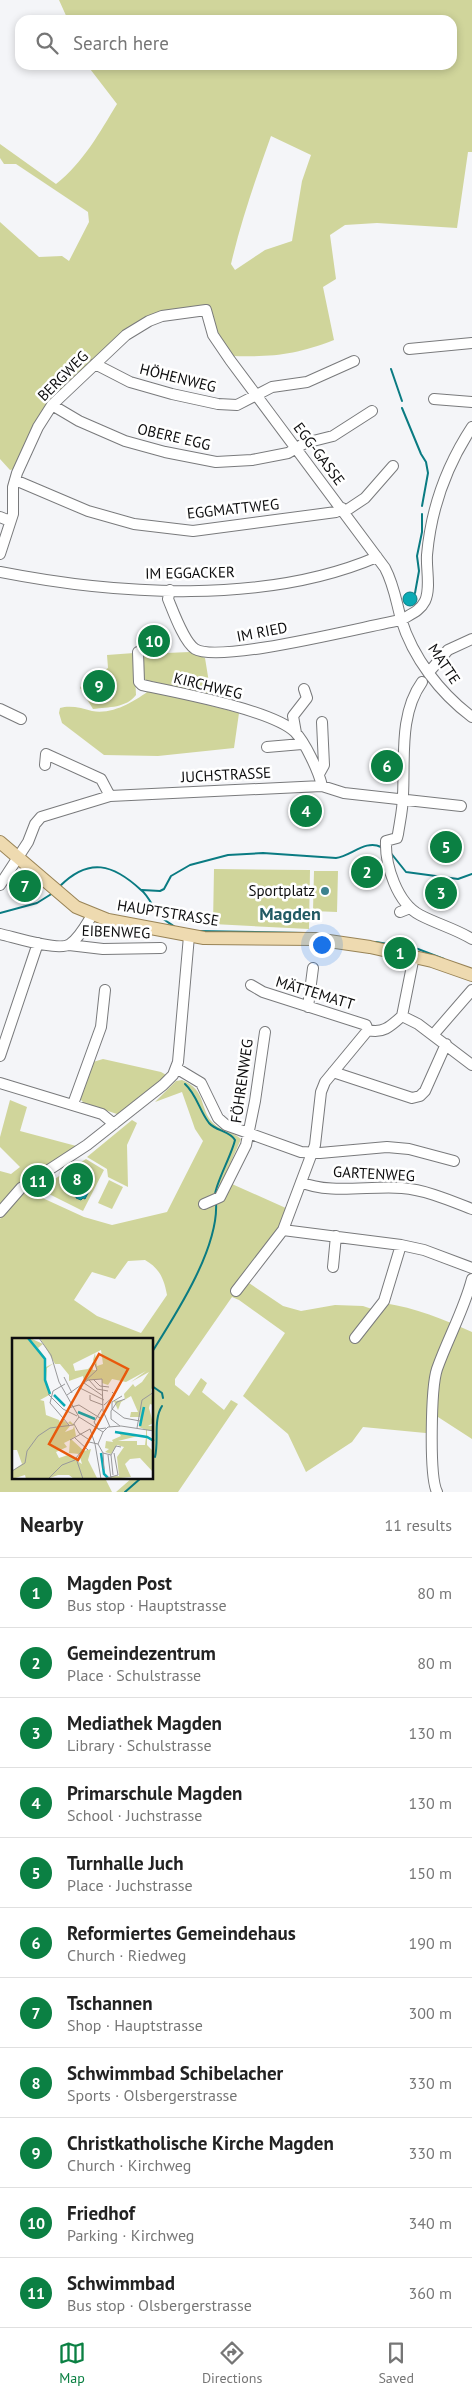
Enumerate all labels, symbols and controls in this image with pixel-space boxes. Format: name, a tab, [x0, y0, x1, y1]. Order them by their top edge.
search box	[15, 15, 457, 70]
icon: search	[33, 29, 61, 57]
text: Search here	[73, 31, 169, 55]
street label: BERGWEG	[33, 346, 92, 405]
street label: HÖHENWEG	[138, 359, 218, 396]
street label: OBERE EGG	[136, 419, 213, 454]
street label: EGG-GASSE	[290, 419, 349, 489]
street label: EGGMATTWEG	[186, 494, 280, 523]
street label: IM EGGACKER	[145, 562, 235, 583]
street label: IM RIED	[235, 617, 289, 646]
pin: 10	[138, 622, 170, 660]
street label: MATTE	[424, 640, 465, 688]
pin: 9	[83, 667, 115, 705]
street label: KIRCHWEG	[172, 668, 244, 703]
pin: 6	[371, 747, 403, 785]
street label: JUCHSTRASSE	[179, 763, 272, 786]
pin: 4	[290, 792, 322, 830]
pin: 5	[430, 828, 462, 866]
pin: 2	[351, 853, 383, 891]
pin: 7	[9, 867, 41, 905]
pin: 3	[425, 874, 457, 912]
place label: Sportplatz	[249, 881, 315, 900]
marker: Sportplatz	[319, 885, 331, 897]
street label: HAUPTSTRASSE	[116, 895, 220, 930]
district label: Magden	[259, 902, 321, 925]
street label: EIBENWEG	[81, 921, 151, 942]
your location	[309, 932, 335, 958]
pin: 1	[384, 934, 416, 972]
street label: MÄTTEMATT	[274, 972, 357, 1014]
street label: FÖHRENWEG	[226, 1038, 257, 1124]
pin: 8	[61, 1160, 93, 1198]
pin: 11	[22, 1162, 54, 1200]
street label: GARTENWEG	[333, 1162, 416, 1185]
inset map	[12, 1338, 154, 1480]
text: Nearby	[20, 1511, 83, 1538]
text: 11 results	[385, 1515, 452, 1535]
text: Magden Post	[67, 1571, 172, 1595]
text: 1	[31, 1583, 41, 1603]
text: 80 m	[417, 1583, 452, 1603]
text: Bus stop · Hauptstrasse	[67, 1595, 227, 1615]
text: Gemeindezentrum	[67, 1641, 216, 1665]
text: 2	[31, 1653, 41, 1673]
text: 80 m	[417, 1653, 452, 1673]
text: Place · Schulstrasse	[67, 1665, 201, 1685]
text: Mediathek Magden	[67, 1711, 222, 1735]
text: 3	[31, 1723, 41, 1743]
text: 130 m	[409, 1723, 452, 1743]
text: Library · Schulstrasse	[67, 1735, 212, 1755]
text: Primarschule Magden	[67, 1781, 242, 1805]
text: 4	[31, 1793, 41, 1813]
text: 130 m	[409, 1793, 452, 1813]
text: School · Juchstrasse	[67, 1805, 203, 1825]
text: Turnhalle Juch	[67, 1851, 184, 1875]
text: 5	[31, 1863, 41, 1883]
text: 150 m	[409, 1863, 452, 1883]
text: Place · Juchstrasse	[67, 1875, 193, 1895]
text: Reformiertes Gemeindehaus	[67, 1921, 296, 1945]
text: 6	[31, 1933, 41, 1953]
text: 190 m	[409, 1933, 452, 1953]
text: Church · Riedweg	[67, 1945, 186, 1965]
text: Tschannen	[67, 1991, 153, 2015]
text: 7	[31, 2003, 41, 2023]
text: 300 m	[409, 2003, 452, 2023]
text: Shop · Hauptstrasse	[67, 2015, 203, 2035]
text: Schwimmbad Schibelacher	[67, 2061, 283, 2085]
text: 8	[31, 2073, 41, 2093]
text: 330 m	[409, 2073, 452, 2093]
text: Sports · Olsbergerstrasse	[67, 2085, 237, 2105]
text: Christkatholische Kirche Magden	[67, 2131, 334, 2155]
text: 9	[31, 2143, 41, 2163]
text: 330 m	[409, 2143, 452, 2163]
text: Church · Kirchweg	[67, 2155, 191, 2175]
text: Friedhof	[67, 2201, 135, 2225]
text: 10	[27, 2213, 45, 2233]
text: 340 m	[409, 2213, 452, 2233]
text: Parking · Kirchweg	[67, 2225, 194, 2245]
text: Schwimmbad	[67, 2271, 175, 2295]
text: 11	[27, 2283, 45, 2303]
text: 360 m	[409, 2283, 452, 2303]
text: Bus stop · Olsbergerstrasse	[67, 2295, 252, 2315]
tab: Map	[58, 2339, 86, 2387]
tab: Directions	[202, 2339, 262, 2387]
tab: Saved	[378, 2339, 414, 2387]

